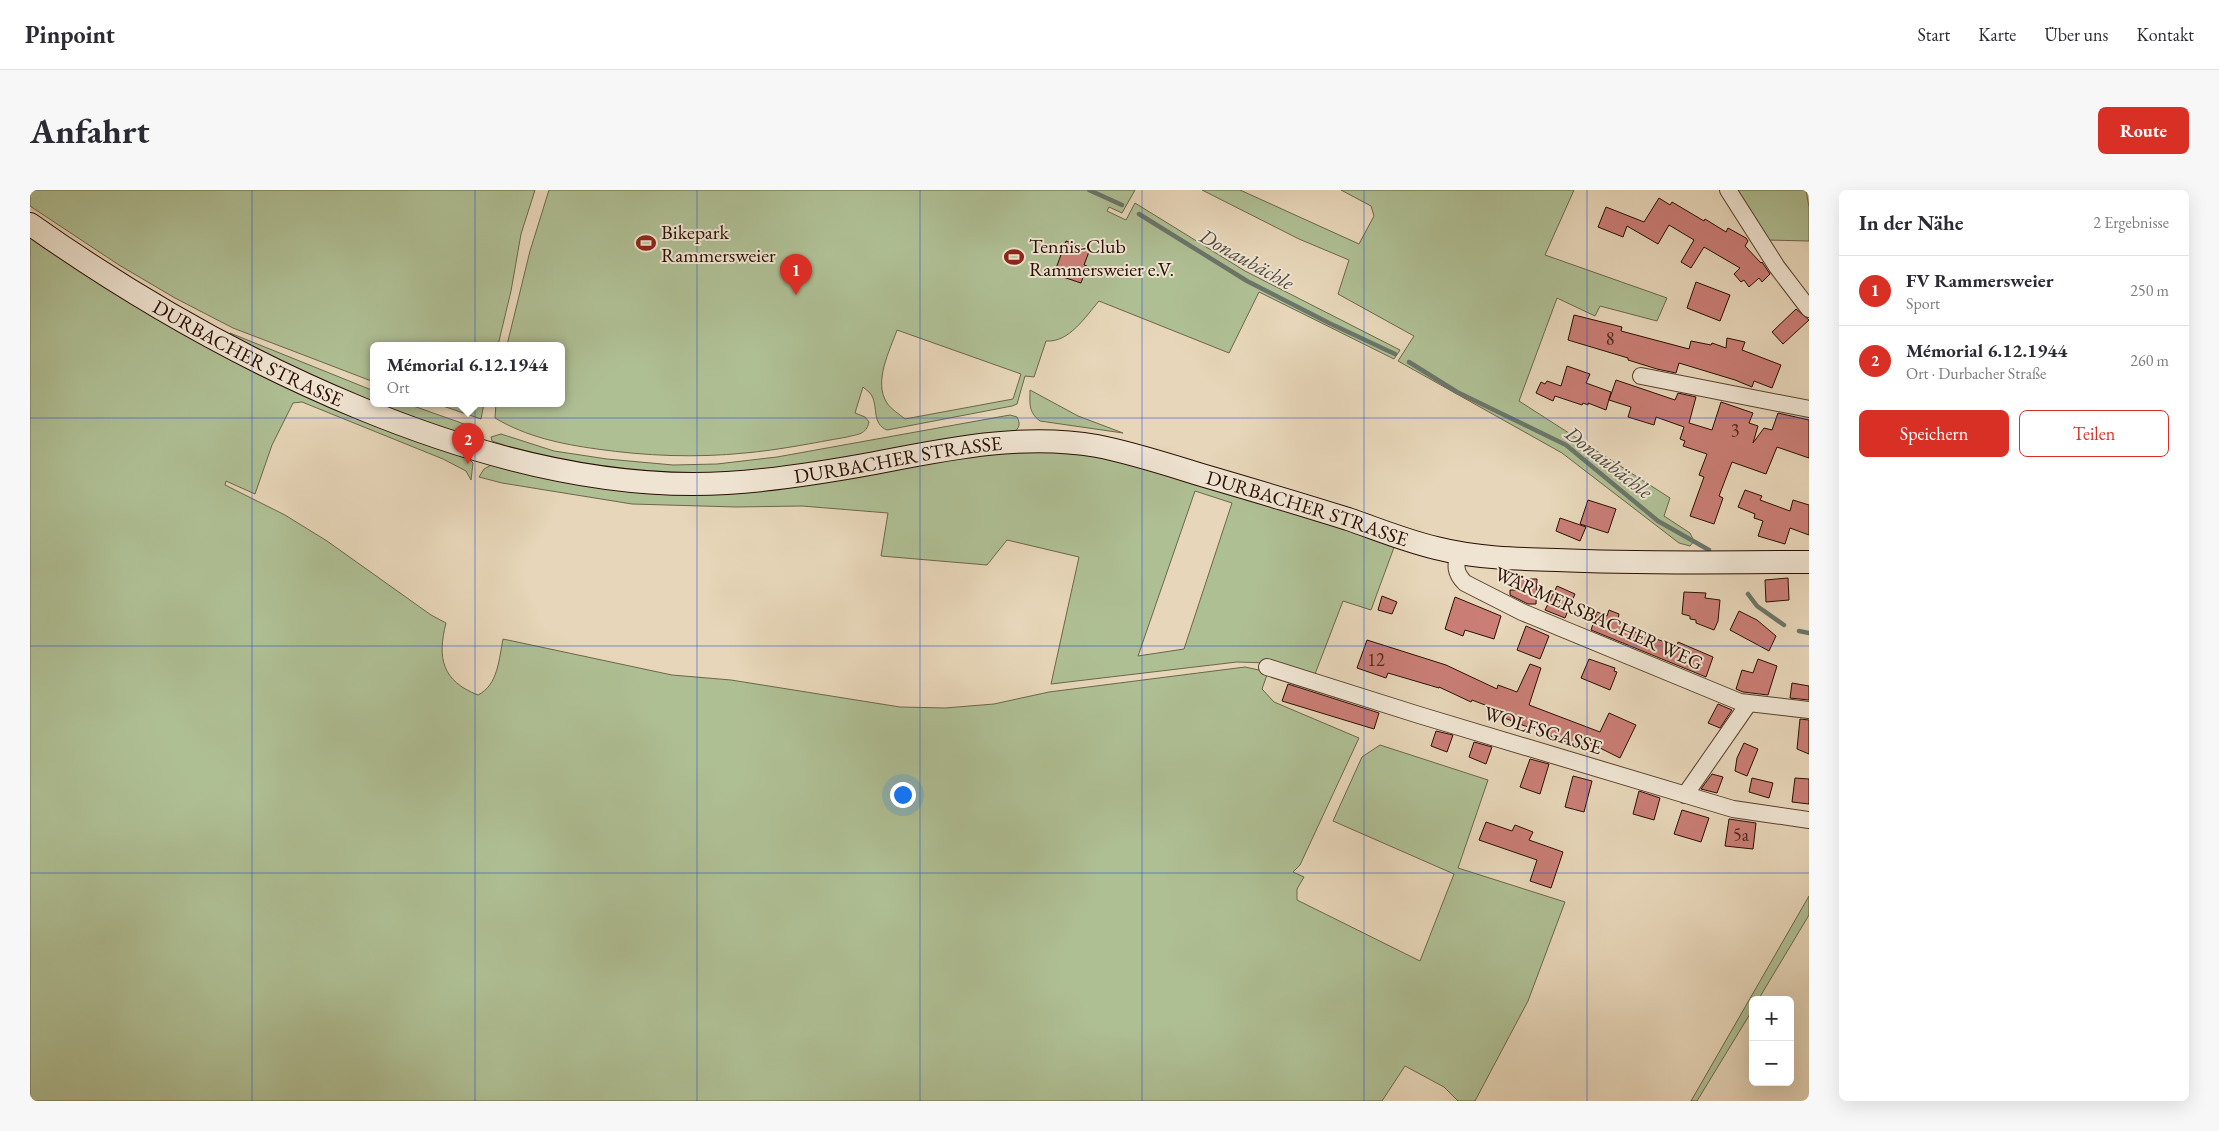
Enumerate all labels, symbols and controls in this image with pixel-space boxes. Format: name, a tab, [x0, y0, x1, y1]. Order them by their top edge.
text: Pinpoint	[25, 19, 115, 50]
text: Start	[1917, 23, 1950, 46]
text: Karte	[1978, 23, 2016, 46]
text: Über uns	[2044, 23, 2108, 46]
text: Kontakt	[2136, 23, 2194, 46]
button: Route	[2098, 107, 2189, 154]
text: Anfahrt	[30, 108, 150, 153]
text: In der Nähe	[1859, 209, 1964, 236]
text: 2 Ergebnisse	[2093, 212, 2169, 233]
place label: Bikepark Rammersweier	[661, 219, 776, 268]
water label: Donaubächle	[1194, 221, 1300, 296]
sports icon: Bikepark Rammersweier	[635, 232, 657, 254]
place label: Tennis-Club Rammersweier e.V.	[1029, 233, 1174, 282]
sports icon: Tennis-Club Rammersweier e.V.	[1003, 246, 1025, 268]
pin: 1	[780, 254, 812, 295]
text: FV Rammersweier	[1906, 268, 2054, 293]
text: 1	[1871, 280, 1879, 301]
text: 250 m	[2130, 280, 2169, 301]
text: Sport	[1906, 293, 1940, 314]
street label: DURBACHER STRASSE	[148, 294, 347, 413]
house number: 8	[1606, 327, 1614, 350]
text: Mémorial 6.12.1944	[1906, 338, 2067, 363]
popup	[370, 342, 565, 407]
text: 2	[1871, 350, 1879, 371]
text: 260 m	[2130, 350, 2169, 371]
text: Mémorial 6.12.1944	[387, 352, 548, 377]
text: Ort · Durbacher Straße	[1906, 363, 2046, 384]
text: Ort	[387, 377, 409, 398]
button: Speichern	[1859, 410, 2009, 457]
button: Teilen	[2019, 410, 2169, 457]
water label: Donaubächle	[1559, 419, 1659, 505]
house number: 3	[1731, 419, 1739, 442]
pin: 2	[452, 423, 484, 464]
street label: DURBACHER STRASSE	[792, 430, 1003, 489]
street label: DURBACHER STRASSE	[1203, 464, 1412, 552]
street label: WÄRMERSBACHER WEG	[1491, 560, 1707, 676]
house number: 12	[1367, 648, 1385, 671]
street label: WOLFSGASSE	[1481, 700, 1605, 760]
your location	[890, 782, 916, 808]
house number: 5a	[1733, 823, 1750, 846]
map controls	[1749, 996, 1794, 1086]
button: +	[1749, 996, 1794, 1041]
button: −	[1749, 1041, 1794, 1086]

